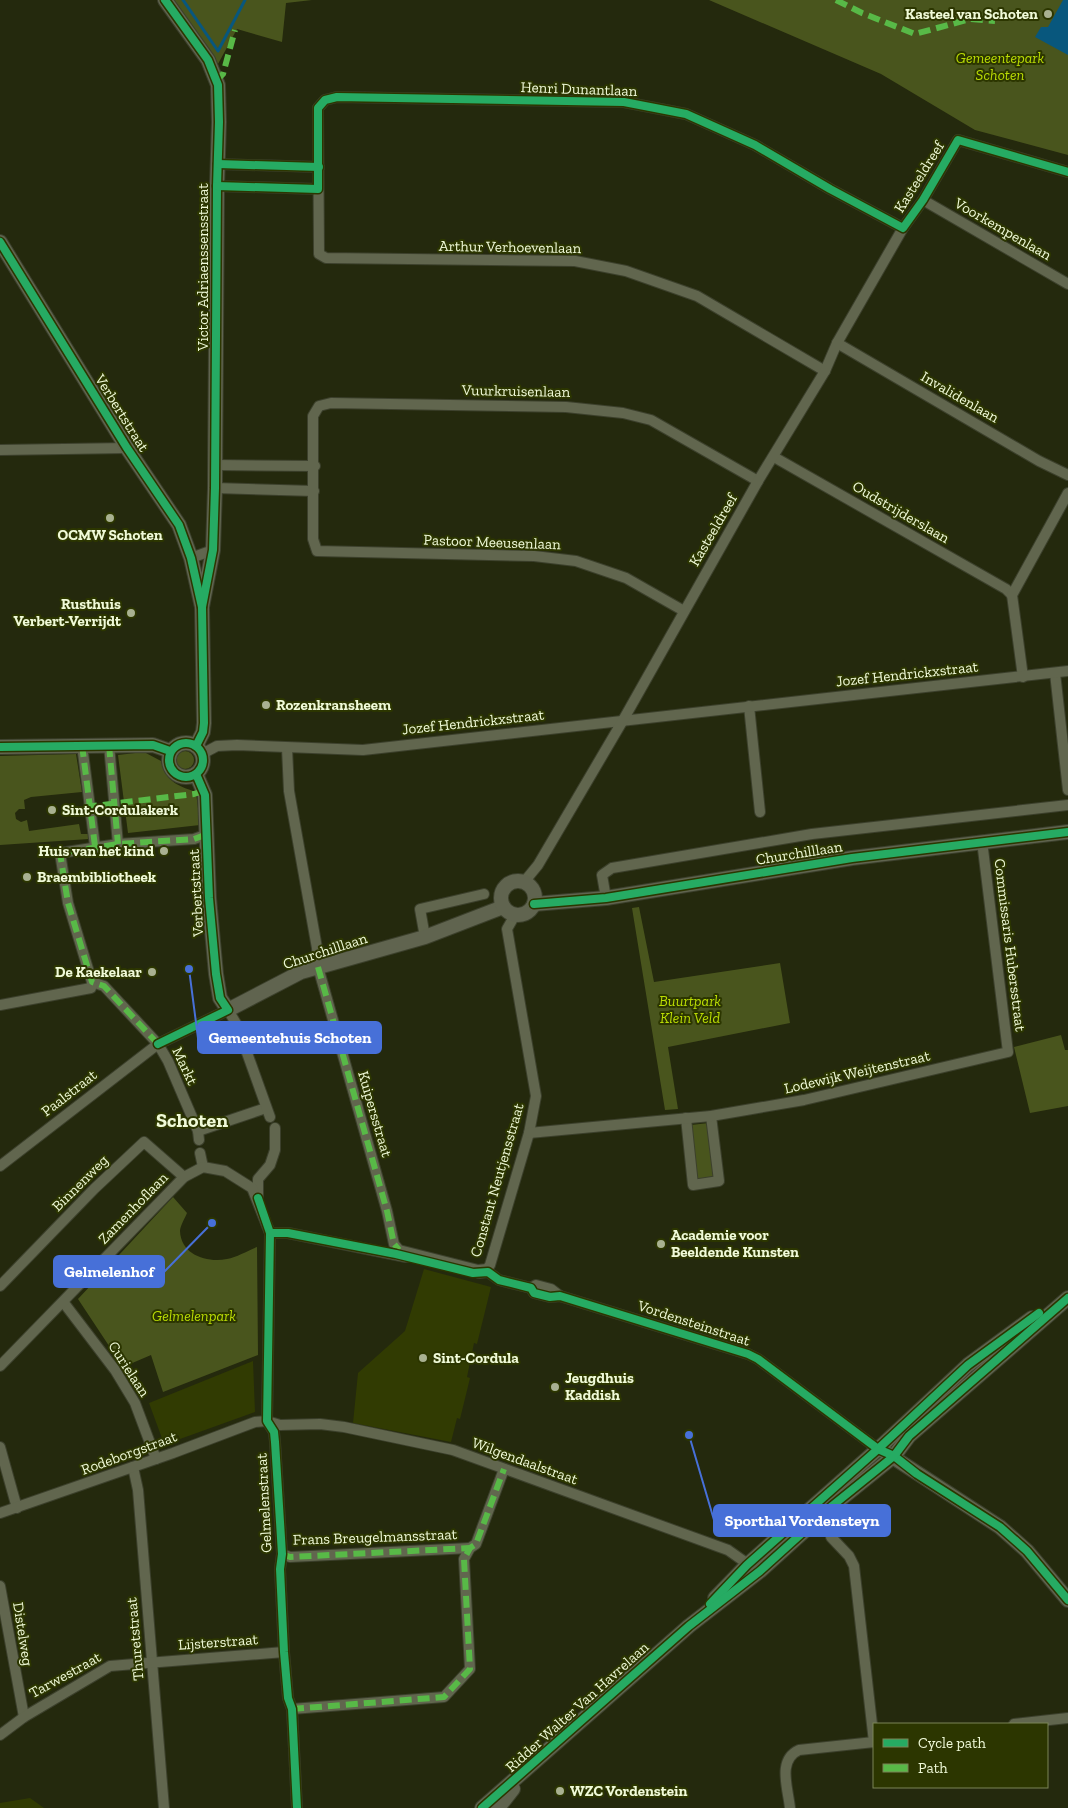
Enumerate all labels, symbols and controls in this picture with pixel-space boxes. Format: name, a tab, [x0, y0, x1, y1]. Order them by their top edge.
place label: Kasteel van Schoten	[905, 5, 1038, 23]
marker: Kasteel van Schoten	[1042, 8, 1054, 20]
park label: Gemeentepark Schoten	[956, 49, 1044, 84]
street label: Henri Dunantlaan	[520, 78, 638, 100]
street label: Kasteeldreef	[890, 137, 949, 216]
street label: Victor Adriaenssensstraat	[194, 183, 212, 352]
street label: Voorkempenlaan	[951, 193, 1055, 264]
street label: Arthur Verhoevenlaan	[439, 237, 582, 257]
street label: Invalidenlaan	[918, 367, 1003, 427]
street label: Verbertstraat	[91, 370, 153, 455]
street label: Vuurkruisenlaan	[461, 381, 571, 401]
street label: Oudstrijderslaan	[849, 477, 953, 547]
street label: Kasteeldreef	[685, 490, 742, 569]
marker: OCMW Schoten	[104, 512, 116, 524]
place label: OCMW Schoten	[57, 526, 163, 544]
street label: Pastoor Meeusenlaan	[423, 531, 561, 553]
place label: Rusthuis Verbert-Verrijdt	[13, 595, 122, 630]
marker: Rusthuis Verbert-Verrijdt	[125, 607, 137, 619]
street label: Jozef Hendrickxstraat	[835, 658, 979, 690]
place label: Rozenkransheem	[276, 696, 391, 714]
marker: Rozenkransheem	[260, 699, 272, 711]
street label: Jozef Hendrickxstraat	[401, 706, 545, 738]
place label: Sint-Cordulakerk	[62, 801, 179, 819]
marker: Sint-Cordulakerk	[46, 804, 58, 816]
street label: Churchilllaan	[754, 837, 844, 869]
place label: Huis van het kind	[38, 842, 154, 860]
marker: Huis van het kind	[158, 845, 170, 857]
street label: Verbertstraat	[185, 848, 207, 938]
street label: Commissaris Hubersstraat	[990, 857, 1030, 1033]
place label: Braembibliotheek	[37, 868, 157, 886]
marker: Braembibliotheek	[21, 871, 33, 883]
street label: Churchilllaan	[281, 929, 370, 973]
place label: De Kaekelaar	[55, 963, 142, 981]
marker: De Kaekelaar	[146, 966, 158, 978]
park label: Buurtpark Klein Veld	[659, 992, 721, 1027]
callout: Gemeentehuis Schoten	[198, 1022, 381, 1053]
text: Gemeentehuis Schoten	[208, 1028, 372, 1047]
street label: Markt	[168, 1044, 202, 1088]
street label: Lodewijk Weijtenstraat	[782, 1046, 932, 1098]
street label: Paalstraat	[38, 1065, 101, 1120]
street label: Kuipersstraat	[354, 1069, 396, 1160]
street label: Constant Neutjensstraat	[466, 1101, 528, 1259]
district label: Schoten	[156, 1108, 228, 1132]
street label: Binnenweg	[48, 1151, 112, 1215]
street label: Zamenhoflaan	[94, 1168, 172, 1247]
place label: Academie voor Beeldende Kunsten	[671, 1226, 799, 1261]
marker: Academie voor Beeldende Kunsten	[655, 1238, 667, 1250]
callout: Gelmelenhof	[54, 1256, 164, 1287]
text: Gelmelenhof	[64, 1262, 155, 1281]
street label: Vordensteinstraat	[635, 1296, 753, 1350]
park label: Gelmelenpark	[152, 1307, 236, 1325]
street label: Curielaan	[104, 1338, 154, 1401]
place label: Sint-Cordula	[433, 1349, 519, 1367]
marker: Sint-Cordula	[417, 1352, 429, 1364]
place label: Jeugdhuis Kaddish	[565, 1369, 634, 1404]
marker: Jeugdhuis Kaddish	[549, 1381, 561, 1393]
street label: Rodeborgstraat	[79, 1427, 180, 1479]
street label: Wilgendaalstraat	[470, 1434, 581, 1489]
street label: Gelmelenstraat	[252, 1452, 276, 1553]
callout: Sporthal Vordensteyn	[714, 1505, 890, 1536]
text: Sporthal Vordensteyn	[725, 1511, 880, 1530]
street label: Frans Breugelmansstraat	[293, 1525, 458, 1549]
street label: Thuretstraat	[122, 1596, 148, 1681]
street label: Distelweg	[9, 1601, 37, 1667]
street label: Lijsterstraat	[177, 1630, 259, 1654]
street label: Ridder Walter Van Havrelaan	[502, 1638, 653, 1776]
street label: Tarwestraat	[26, 1648, 104, 1702]
legend	[873, 1723, 1048, 1788]
text: Cycle path	[918, 1734, 987, 1752]
text: Path	[918, 1759, 948, 1777]
place label: WZC Vordenstein	[570, 1782, 687, 1800]
marker: WZC Vordenstein	[554, 1785, 566, 1797]

